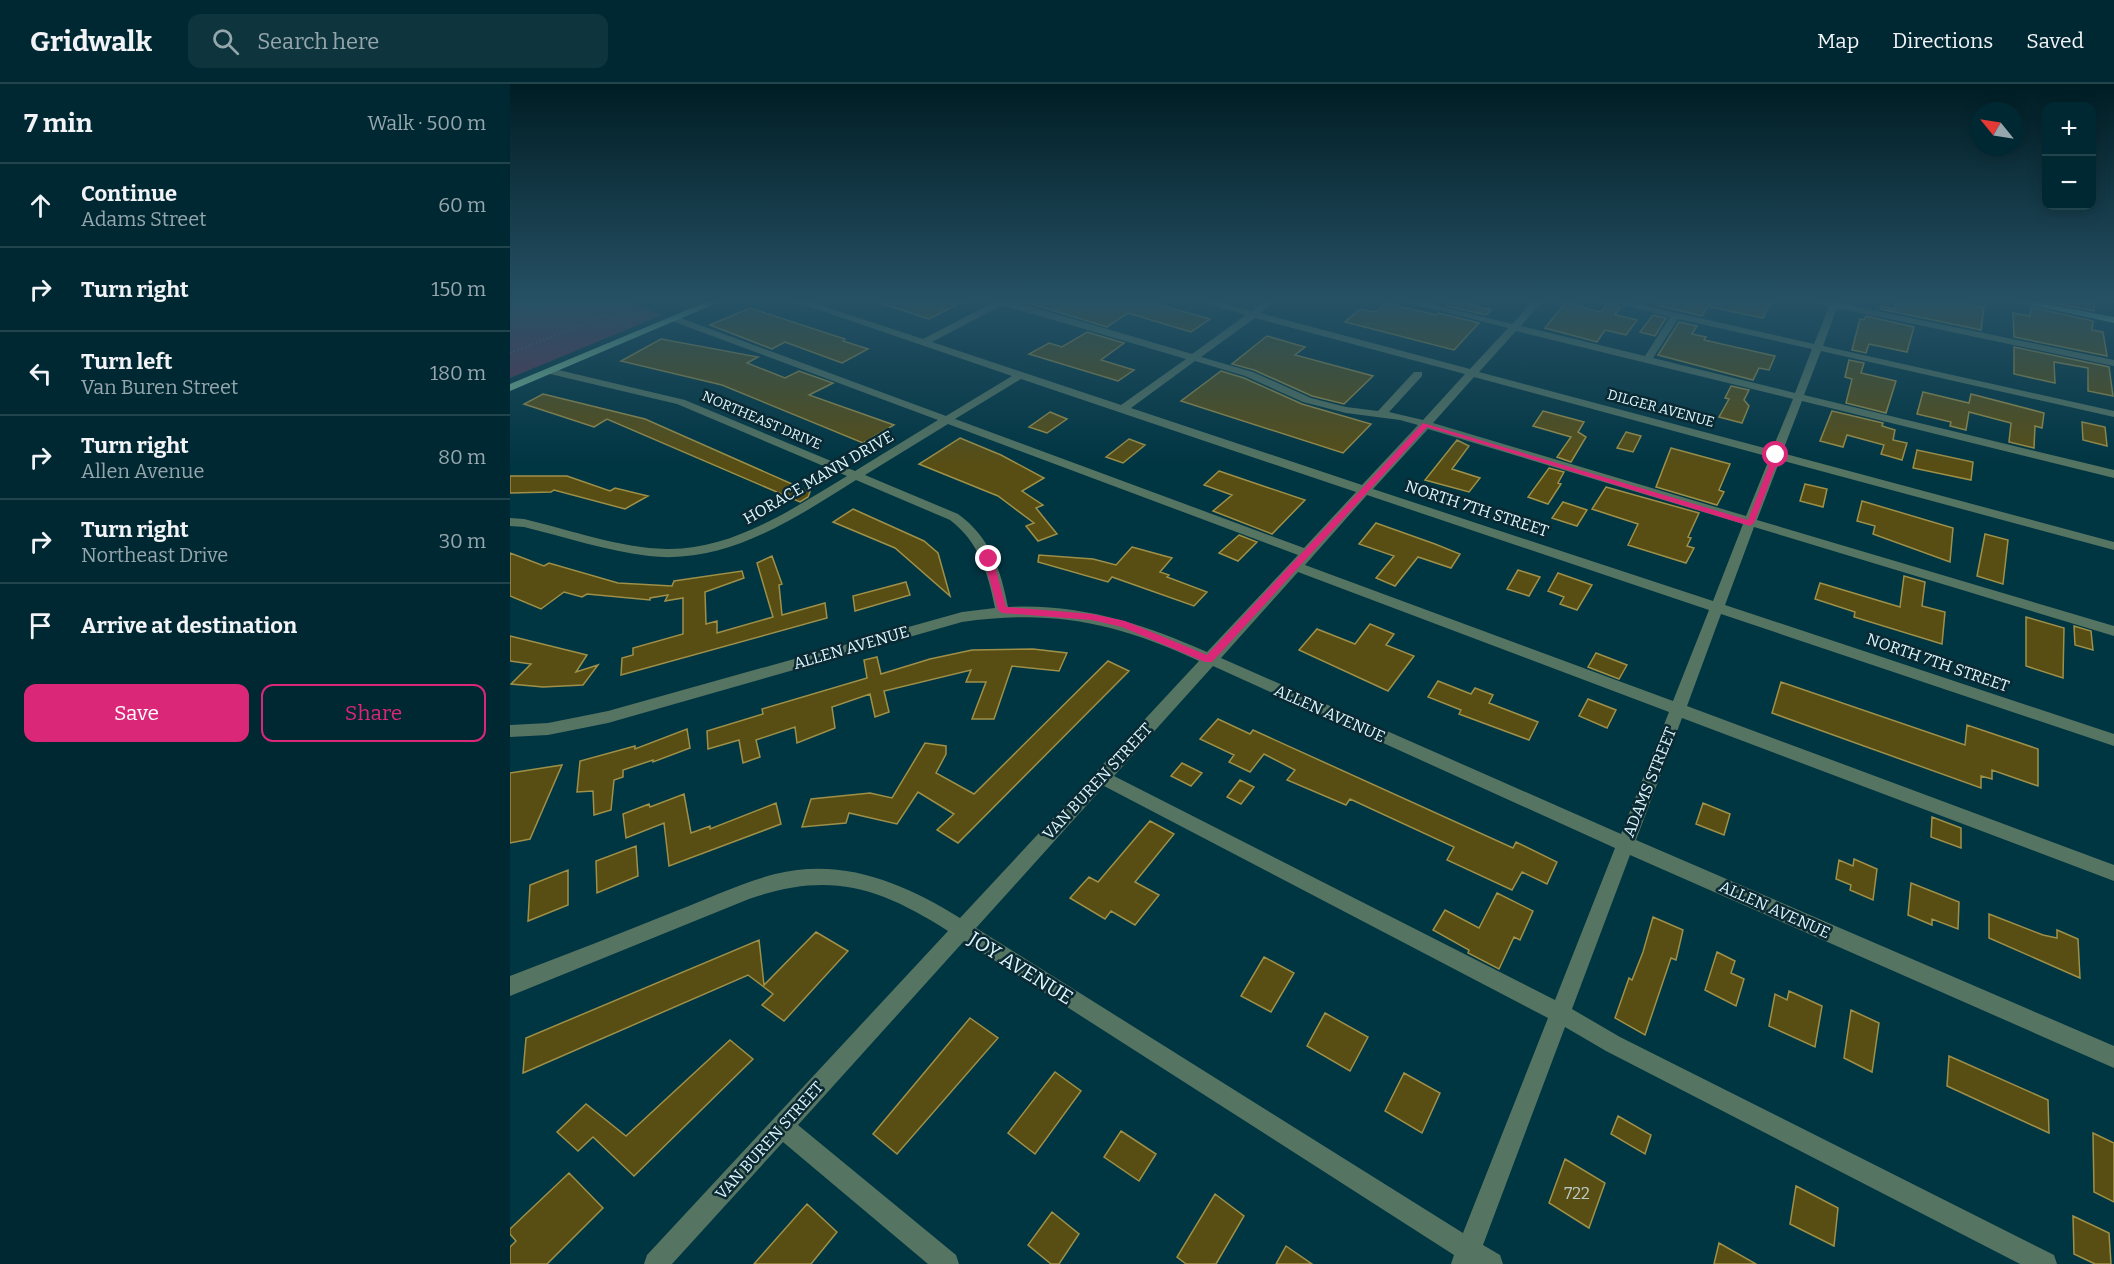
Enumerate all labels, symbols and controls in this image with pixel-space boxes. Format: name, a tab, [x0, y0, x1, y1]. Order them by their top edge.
search box	[188, 14, 608, 68]
text: Gridwalk	[30, 25, 152, 58]
icon: search	[209, 25, 242, 58]
text: Search here	[257, 28, 379, 55]
text: Map	[1817, 28, 1859, 54]
text: Directions	[1892, 28, 1993, 54]
text: Saved	[2026, 28, 2084, 54]
north arrow	[1970, 102, 2024, 156]
map controls	[2042, 102, 2096, 210]
button: +	[2042, 102, 2096, 156]
text: 7 min	[24, 108, 92, 139]
text: Walk · 500 m	[368, 111, 486, 135]
button: −	[2042, 156, 2096, 210]
text: Continue	[81, 180, 177, 207]
icon: ahead	[24, 189, 57, 222]
text: 60 m	[438, 193, 486, 217]
text: Adams Street	[81, 207, 206, 231]
icon: right	[24, 273, 57, 306]
text: Turn right	[81, 276, 189, 303]
text: 150 m	[431, 277, 486, 301]
text: Turn left	[81, 348, 173, 375]
icon: left	[24, 357, 57, 390]
text: 180 m	[430, 361, 486, 385]
text: Van Buren Street	[81, 375, 238, 399]
street label: DILGER AVENUE	[1606, 386, 1716, 431]
street label: NORTHEAST DRIVE	[699, 388, 824, 453]
street label: HORACE MANN DRIVE	[740, 427, 897, 528]
text: Turn right	[81, 432, 189, 459]
icon: right	[24, 441, 57, 474]
route start	[1762, 441, 1788, 467]
text: 80 m	[438, 445, 486, 469]
text: Allen Avenue	[81, 459, 204, 483]
street label: NORTH 7TH STREET	[1403, 476, 1551, 541]
text: Turn right	[81, 516, 189, 543]
icon: right	[24, 525, 57, 558]
text: 30 m	[439, 529, 486, 553]
text: Northeast Drive	[81, 543, 228, 567]
route end	[975, 545, 1001, 571]
icon: arrive	[24, 609, 57, 642]
text: Arrive at destination	[81, 612, 297, 639]
street label: ALLEN AVENUE	[791, 622, 911, 673]
street label: NORTH 7TH STREET	[1864, 629, 2012, 696]
street label: ALLEN AVENUE	[1271, 681, 1388, 746]
button: Save	[24, 684, 249, 742]
button: Share	[261, 684, 486, 742]
street label: VAN BUREN STREET	[1039, 719, 1156, 843]
street label: ADAMS STREET	[1619, 725, 1680, 840]
street label: ALLEN AVENUE	[1716, 877, 1833, 942]
street label: JOY AVENUE	[963, 926, 1078, 1010]
street label: VAN BUREN STREET	[711, 1077, 827, 1203]
house number: 722	[1564, 1184, 1590, 1203]

